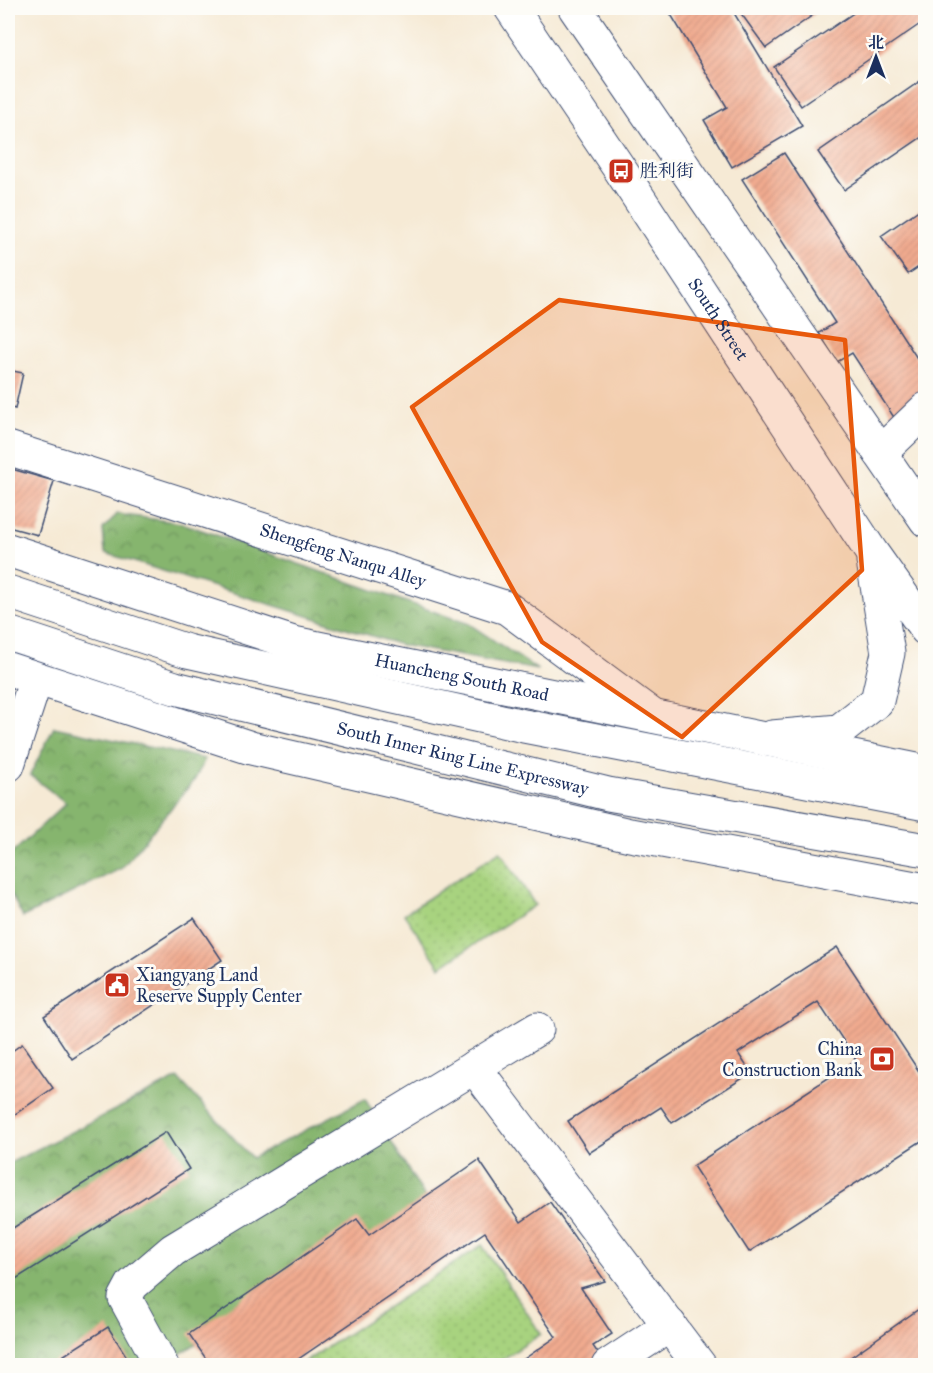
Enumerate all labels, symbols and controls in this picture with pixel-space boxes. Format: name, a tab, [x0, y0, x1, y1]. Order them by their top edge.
north arrow	[846, 27, 906, 87]
text: 北	[868, 33, 884, 52]
bus stop icon: 胜利街	[606, 156, 636, 186]
place label: 胜利街	[640, 160, 694, 182]
street label: South Street	[683, 274, 754, 365]
street label: Shengfeng Nanqu Alley	[257, 519, 430, 593]
street label: Huancheng South Road	[373, 649, 551, 706]
street label: South Inner Ring Line Expressway	[334, 717, 591, 800]
place label: Xiangyang Land Reserve Supply Center	[136, 964, 302, 1007]
public building icon: Xiangyang Land Reserve Supply Center	[102, 970, 132, 1000]
place label: China Construction Bank	[722, 1038, 863, 1081]
bank icon: China Construction Bank	[867, 1044, 897, 1074]

